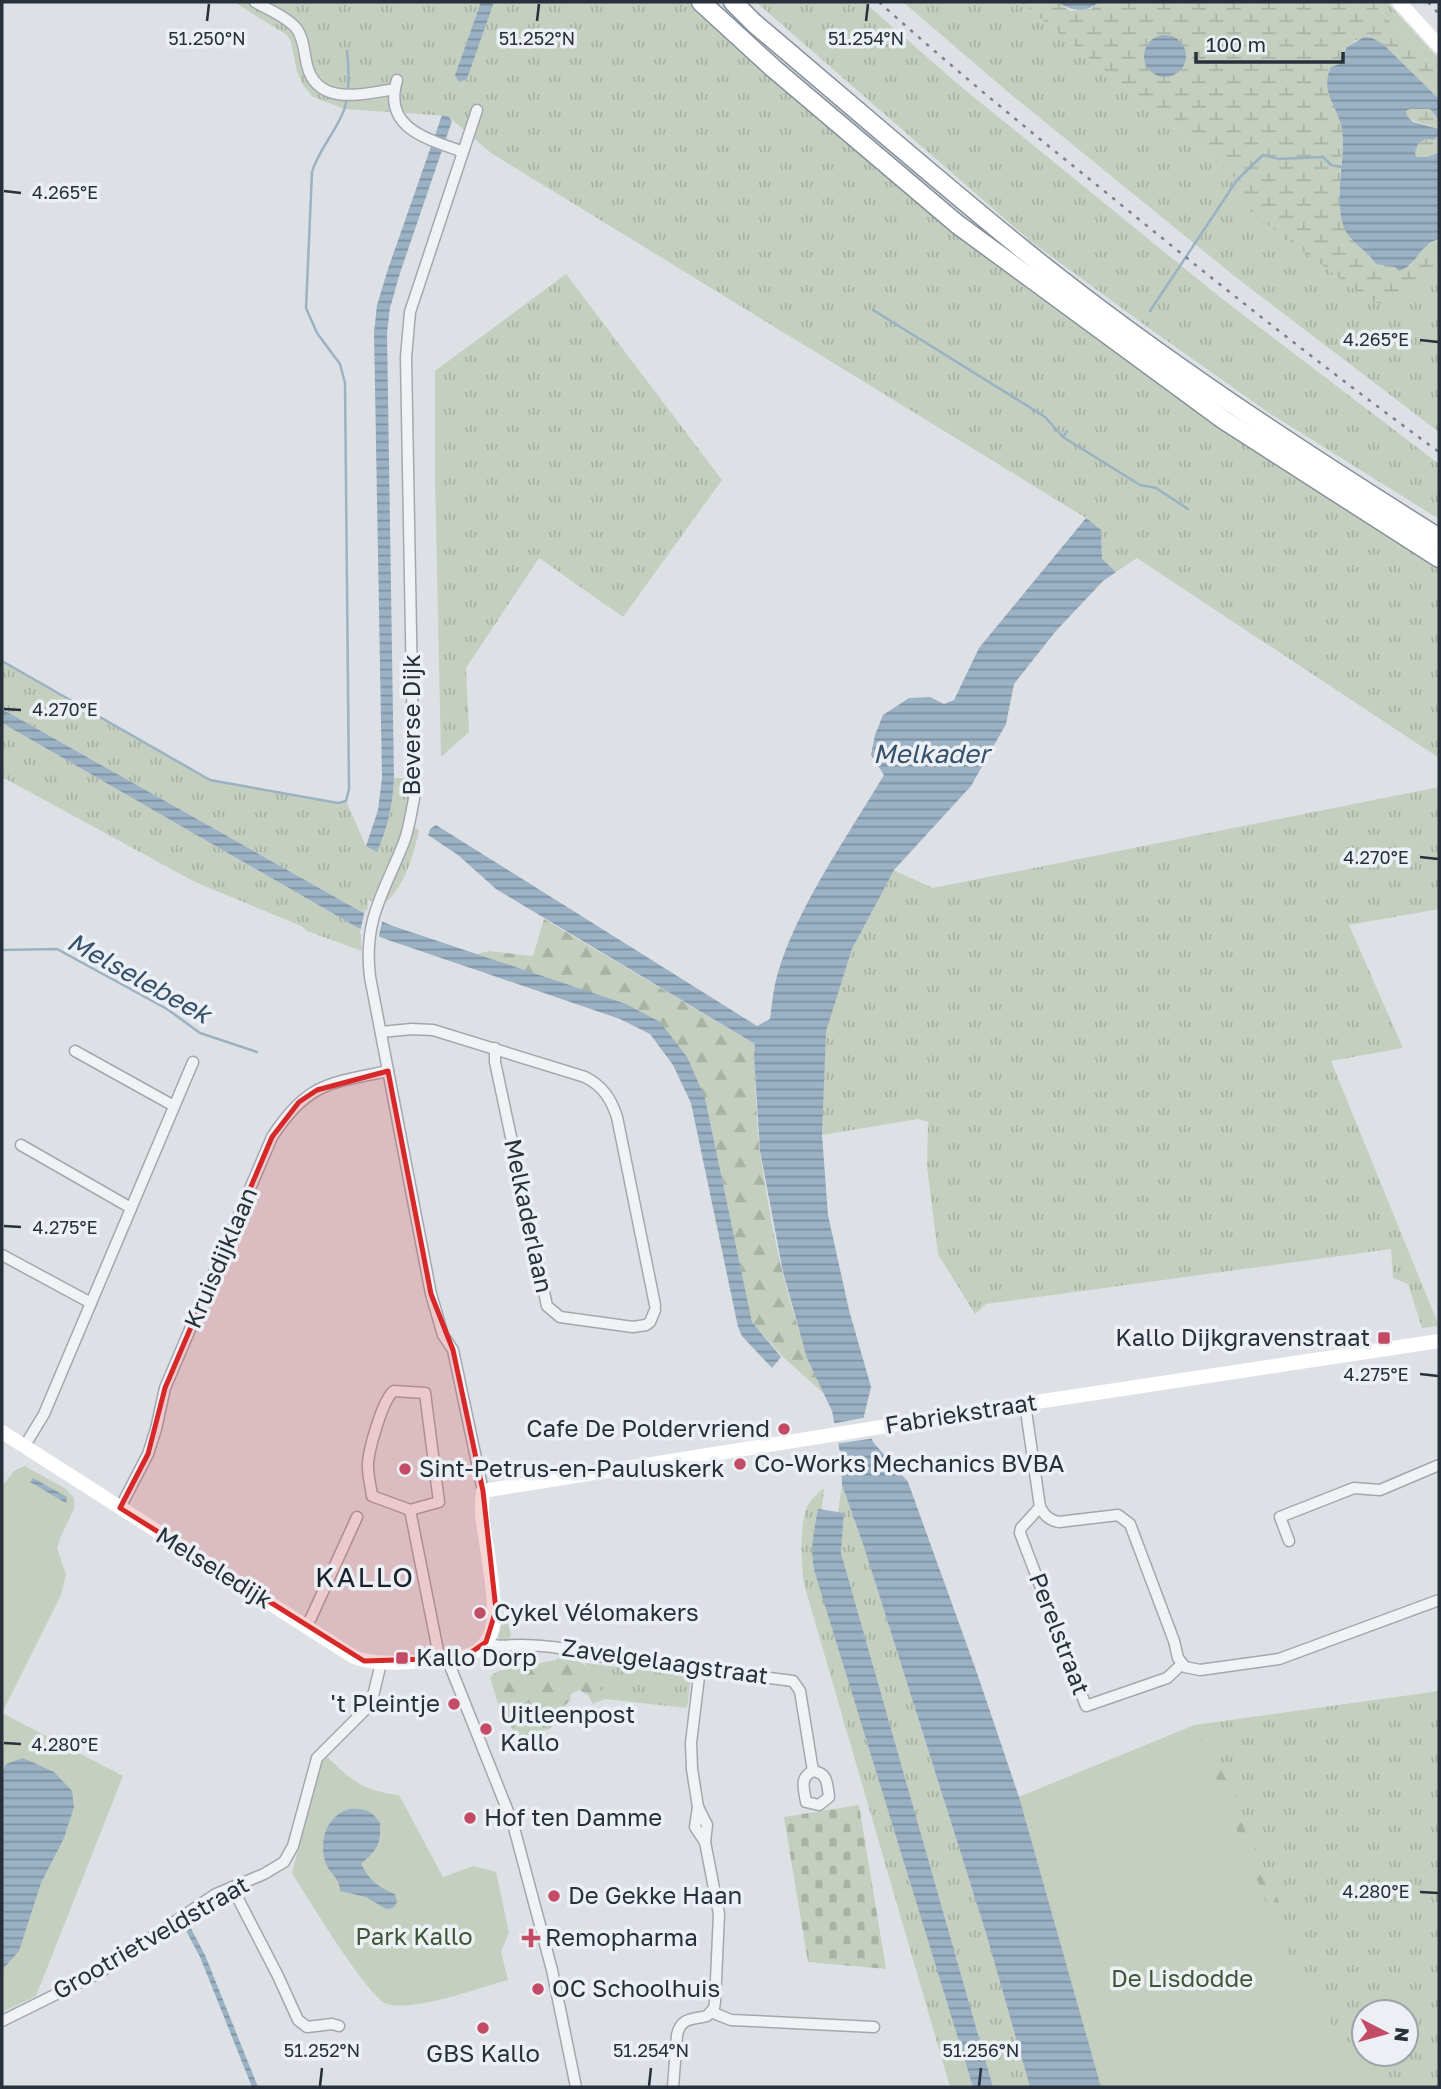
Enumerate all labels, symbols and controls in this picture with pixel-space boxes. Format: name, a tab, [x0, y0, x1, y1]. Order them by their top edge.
scale bar	[1196, 21, 1343, 65]
text: 51.250°N	[168, 27, 246, 49]
text: 51.252°N	[499, 27, 575, 49]
text: 51.254°N	[828, 27, 904, 49]
text: 100 m	[1206, 31, 1266, 57]
text: 4.265°E	[32, 181, 98, 203]
text: 4.265°E	[1343, 328, 1409, 350]
street label: Beverse Dijk	[396, 654, 425, 796]
text: 4.270°E	[32, 698, 98, 720]
water label: Melkader	[873, 738, 993, 769]
text: 4.270°E	[1343, 846, 1409, 868]
water label: Melselebeek	[62, 926, 218, 1031]
street label: Melkaderlaan	[499, 1136, 560, 1295]
street label: Kruisdijklaan	[177, 1183, 262, 1332]
text: 4.275°E	[33, 1216, 97, 1238]
place label: Kallo Dijkgravenstraat	[1115, 1322, 1370, 1351]
marker: Kallo Dijkgravenstraat	[1376, 1330, 1392, 1346]
text: 4.275°E	[1344, 1363, 1408, 1385]
street label: Fabriekstraat	[883, 1386, 1039, 1439]
place label: Cafe De Poldervriend	[526, 1413, 770, 1442]
marker: Cafe De Poldervriend	[776, 1421, 792, 1437]
place label: Co-Works Mechanics BVBA	[754, 1448, 1064, 1477]
place label: Sint-Petrus-en-Pauluskerk	[419, 1453, 724, 1482]
marker: Co-Works Mechanics BVBA	[732, 1456, 748, 1472]
marker: Sint-Petrus-en-Pauluskerk	[397, 1461, 413, 1477]
street label: Melseledijk	[151, 1520, 278, 1614]
district label: KALLO	[315, 1560, 415, 1593]
street label: Perelstraat	[1024, 1568, 1097, 1698]
place label: Cykel Vélomakers	[494, 1597, 699, 1626]
marker: Cykel Vélomakers	[472, 1605, 488, 1621]
street label: Zavelgelaagstraat	[560, 1632, 770, 1689]
place label: Kallo Dorp	[416, 1642, 537, 1671]
marker: Kallo Dorp	[394, 1650, 410, 1666]
place label: 't Pleintje	[330, 1688, 440, 1717]
marker: 't Pleintje	[446, 1696, 462, 1712]
place label: Uitleenpost Kallo	[500, 1699, 635, 1756]
marker: Uitleenpost Kallo	[478, 1721, 494, 1737]
text: 4.280°E	[32, 1733, 98, 1755]
place label: Hof ten Damme	[484, 1802, 662, 1831]
marker: Hof ten Damme	[462, 1810, 478, 1826]
street label: Grootrietveldstraat	[47, 1869, 253, 2005]
place label: De Gekke Haan	[568, 1880, 742, 1909]
text: 4.280°E	[1343, 1880, 1409, 1902]
marker: De Gekke Haan	[546, 1888, 562, 1904]
park label: Park Kallo	[355, 1921, 473, 1950]
place label: Remopharma	[545, 1922, 698, 1951]
marker: Remopharma	[523, 1930, 539, 1946]
park label: De Lisdodde	[1111, 1963, 1253, 1992]
place label: OC Schoolhuis	[552, 1973, 720, 2002]
marker: OC Schoolhuis	[530, 1981, 546, 1997]
north arrow	[1350, 1998, 1420, 2068]
marker: GBS Kallo	[475, 2020, 491, 2036]
text: N	[1390, 2026, 1415, 2043]
place label: GBS Kallo	[426, 2038, 540, 2067]
text: 51.252°N	[284, 2039, 360, 2061]
text: 51.254°N	[613, 2039, 689, 2061]
text: 51.256°N	[942, 2039, 1020, 2061]

